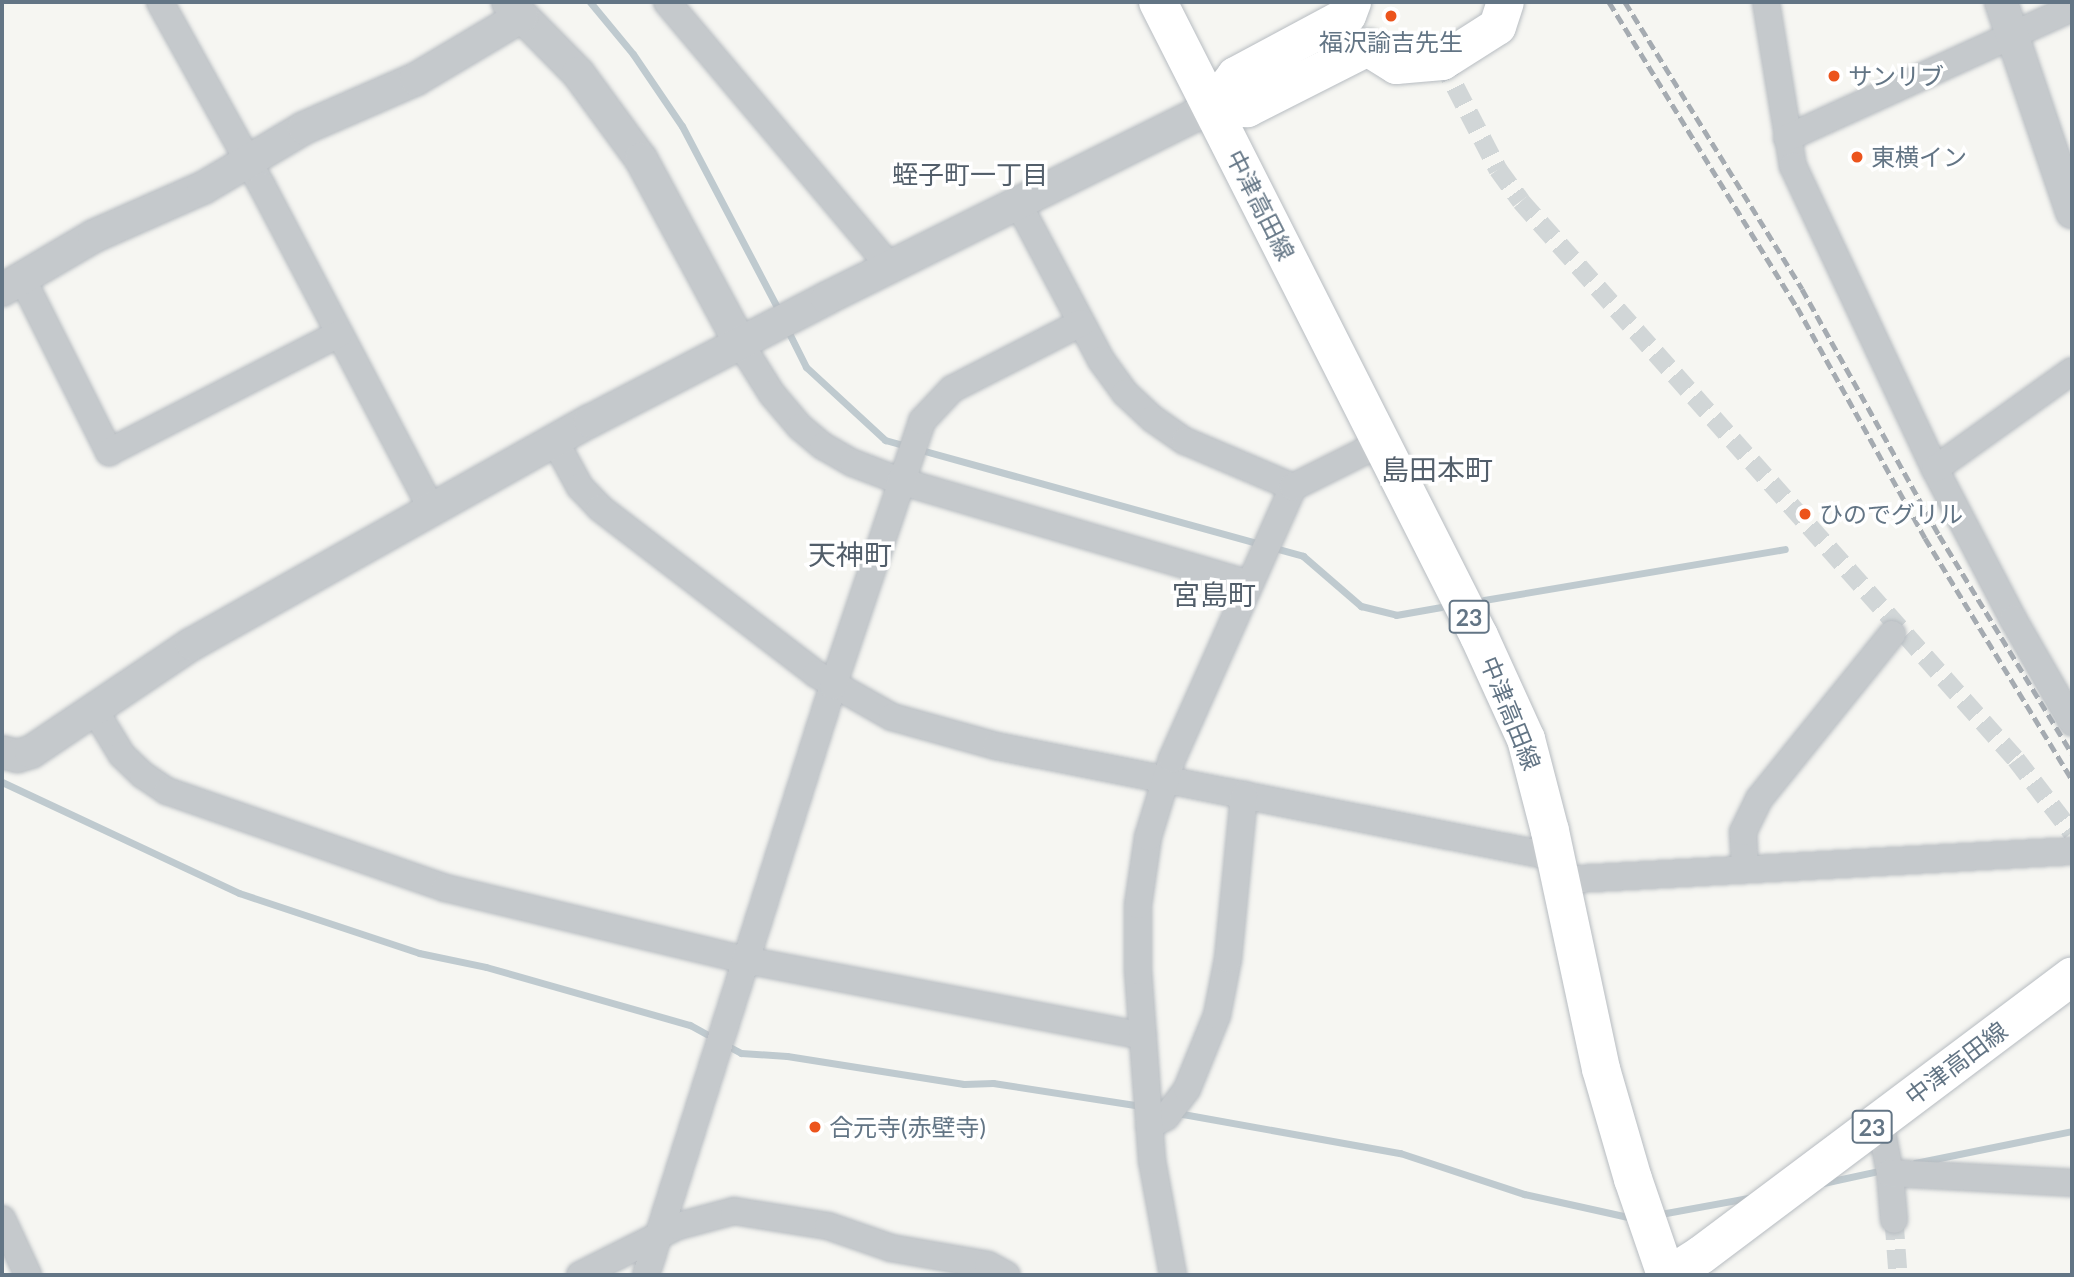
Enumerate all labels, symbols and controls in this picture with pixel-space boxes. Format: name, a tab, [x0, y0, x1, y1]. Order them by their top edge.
marker: 福沢諭吉先生	[1383, 8, 1399, 24]
place label: 福沢諭吉先生	[1319, 28, 1463, 56]
place label: サンリブ	[1848, 62, 1944, 90]
marker: サンリブ	[1826, 68, 1842, 84]
place label: 東横イン	[1871, 143, 1967, 171]
street label: 中津高田線	[1221, 145, 1301, 265]
marker: 東横イン	[1849, 149, 1865, 165]
district label: 蛭子町一丁目	[892, 159, 1048, 191]
district label: 島田本町	[1381, 452, 1493, 486]
place label: ひのでグリル	[1819, 500, 1963, 528]
marker: ひのでグリル	[1797, 506, 1813, 522]
district label: 天神町	[808, 537, 892, 571]
district label: 宮島町	[1172, 577, 1256, 611]
road number: 23	[1448, 597, 1490, 636]
street label: 中津高田線	[1475, 652, 1547, 774]
street label: 中津高田線	[1899, 1015, 2013, 1111]
road number: 23	[1851, 1108, 1893, 1146]
place label: 合元寺(赤壁寺)	[829, 1113, 986, 1141]
marker: 合元寺(赤壁寺)	[807, 1119, 823, 1135]

